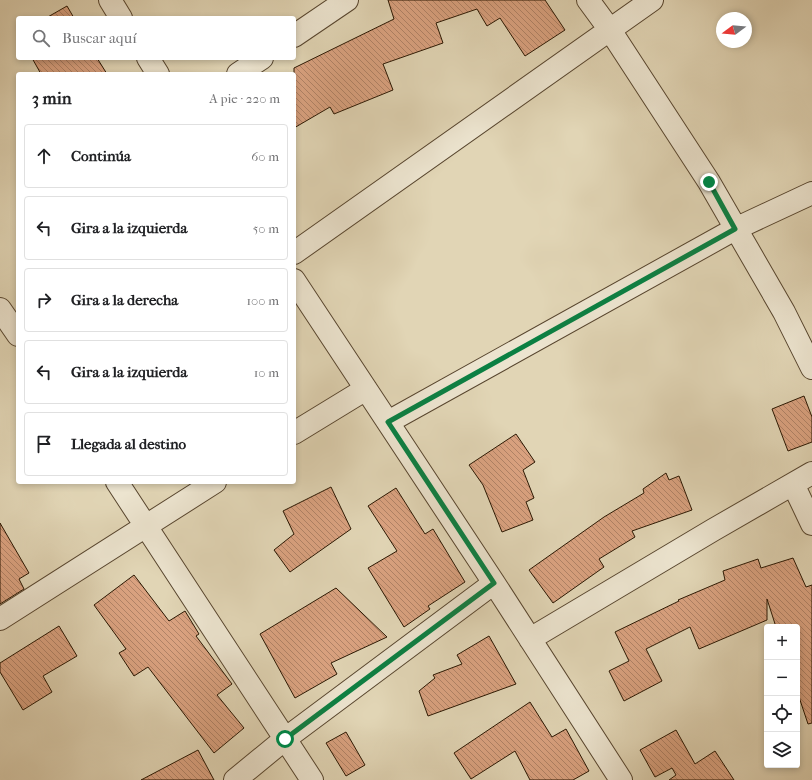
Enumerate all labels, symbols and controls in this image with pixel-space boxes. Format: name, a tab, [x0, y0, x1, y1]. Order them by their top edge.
north arrow	[716, 12, 752, 48]
search box	[16, 16, 296, 60]
icon: search	[30, 27, 52, 49]
text: Buscar aquí	[62, 29, 137, 47]
text: 3 min	[32, 88, 72, 108]
text: A pie · 220 m	[209, 91, 280, 106]
icon: ahead	[33, 145, 55, 167]
text: Continúa	[71, 147, 131, 165]
text: 60 m	[251, 149, 279, 164]
route end	[700, 173, 718, 191]
icon: left	[33, 217, 55, 239]
text: Gira a la izquierda	[71, 219, 187, 237]
text: 50 m	[253, 221, 279, 236]
icon: right	[33, 289, 55, 311]
text: Gira a la derecha	[71, 291, 178, 309]
text: 100 m	[246, 293, 279, 308]
icon: left	[33, 361, 55, 383]
text: Gira a la izquierda	[71, 363, 187, 381]
text: 10 m	[254, 365, 279, 380]
icon: arrive	[33, 433, 55, 455]
text: Llegada al destino	[71, 435, 186, 453]
map controls	[764, 624, 800, 768]
button: +	[764, 624, 800, 660]
button: −	[764, 660, 800, 696]
button: locate	[764, 696, 800, 732]
route start	[276, 730, 294, 748]
button: layers	[764, 732, 800, 768]

